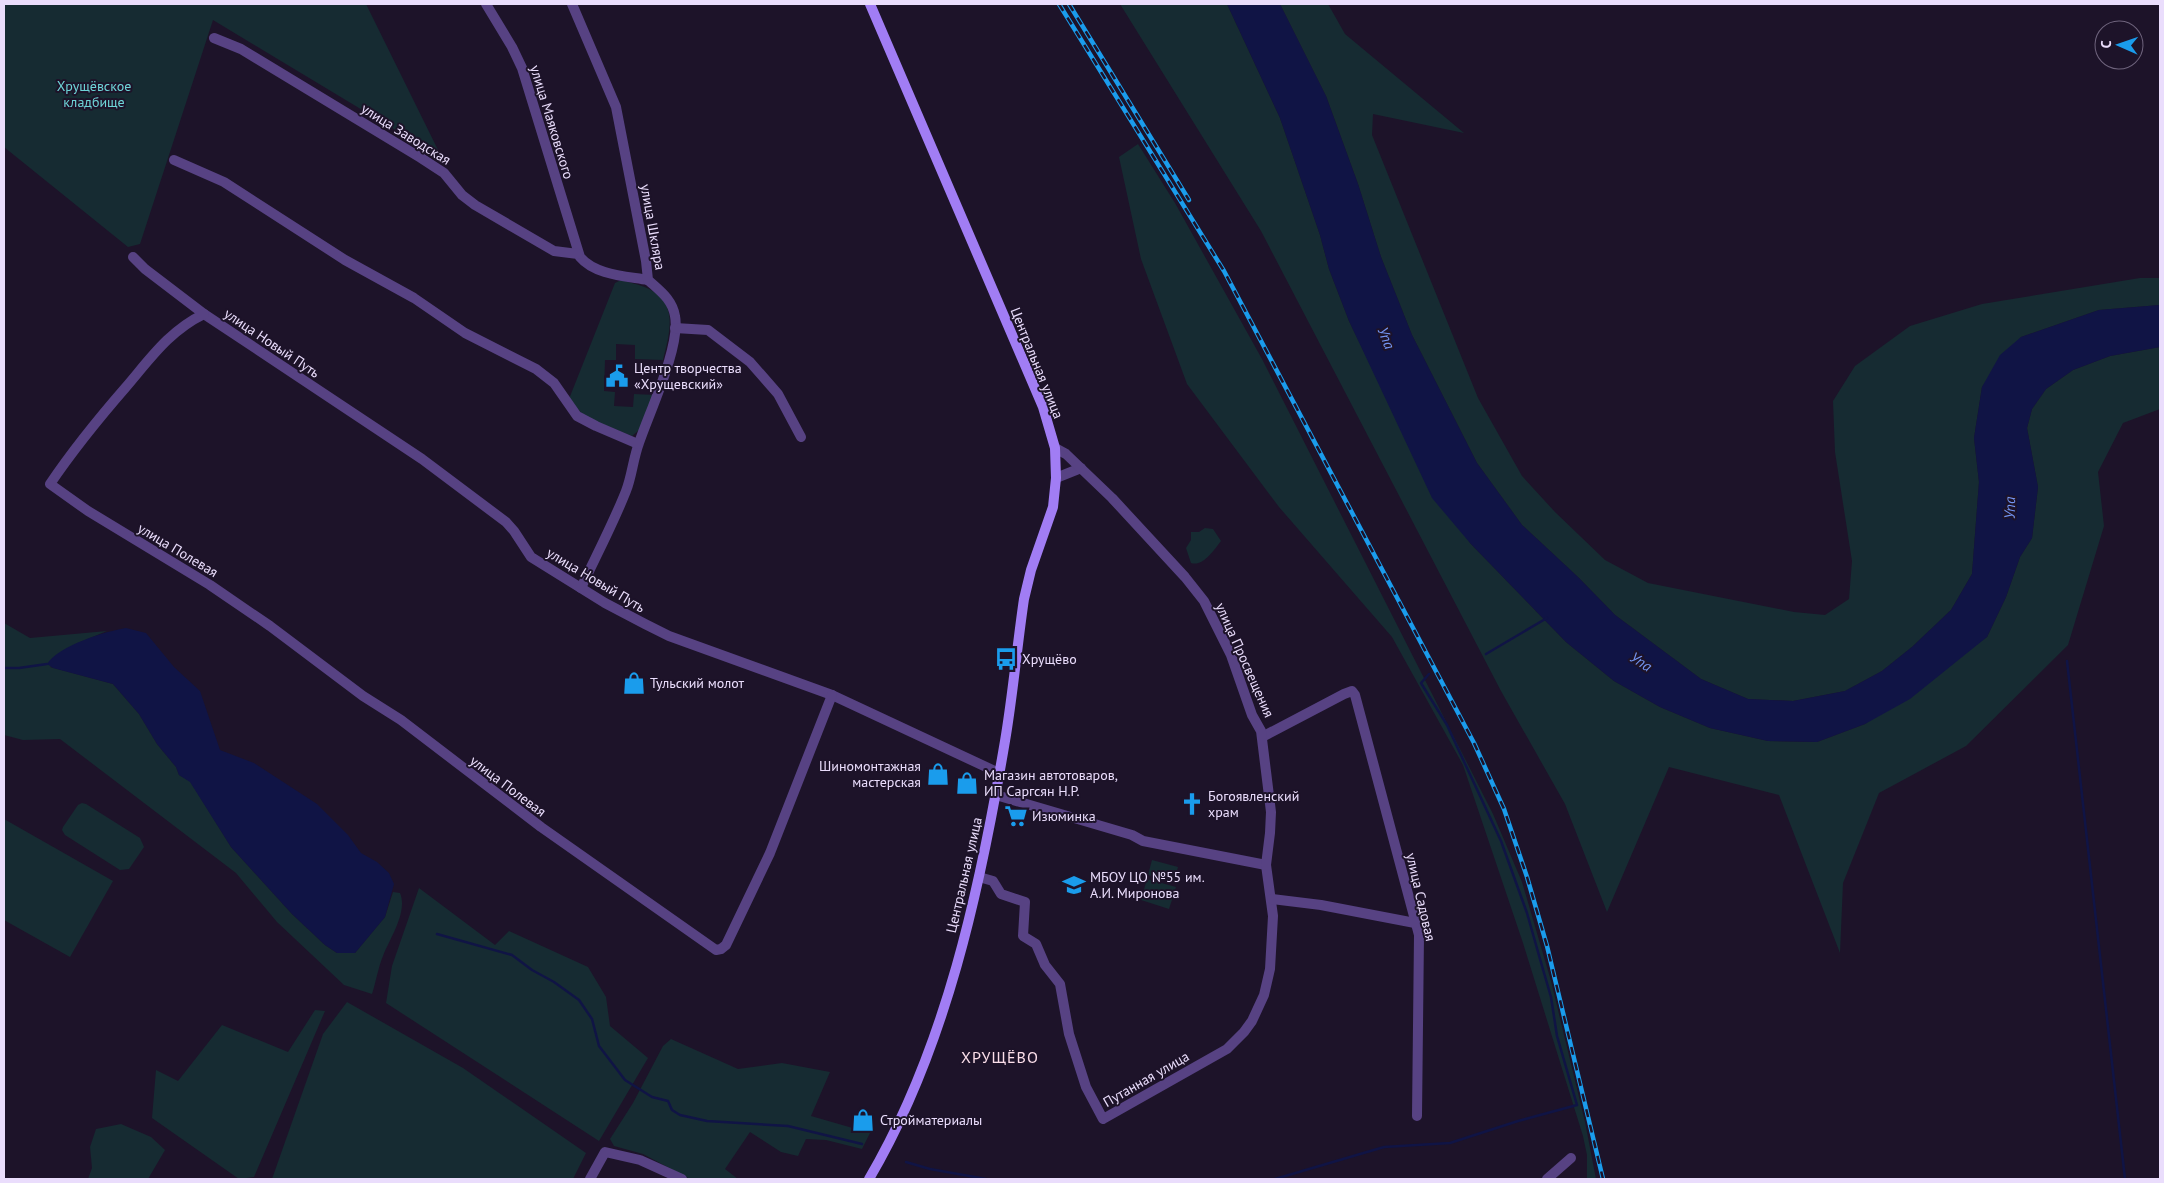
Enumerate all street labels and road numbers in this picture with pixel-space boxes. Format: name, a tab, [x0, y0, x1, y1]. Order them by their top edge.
street label: улица Маяковского	[526, 63, 578, 181]
street label: улица Заводская	[358, 99, 454, 169]
street label: улица Шкляра	[637, 183, 669, 271]
street label: улица Новый Путь	[221, 304, 324, 382]
street label: Центральная улица	[1007, 305, 1067, 421]
street label: улица Полевая	[134, 519, 222, 581]
street label: улица Новый Путь	[543, 544, 649, 617]
street label: улица Просвещения	[1212, 600, 1278, 720]
street label: улица Полевая	[466, 752, 550, 820]
street label: Центральная улица	[942, 815, 986, 935]
street label: улица Садовая	[1402, 851, 1440, 943]
street label: Путанная улица	[1100, 1047, 1192, 1111]

